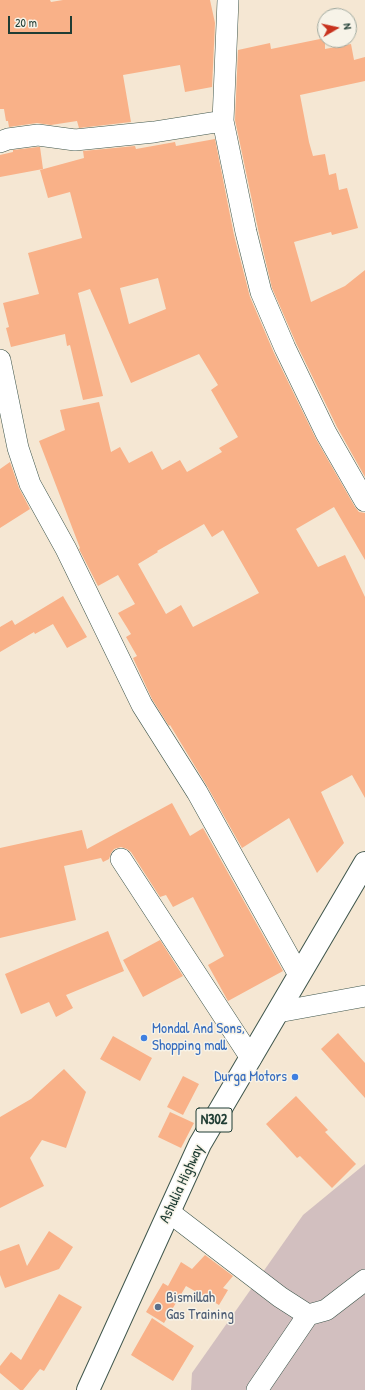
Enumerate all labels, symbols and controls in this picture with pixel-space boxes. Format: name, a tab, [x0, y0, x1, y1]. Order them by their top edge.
scale bar	[10, 8, 74, 34]
north arrow	[317, 8, 357, 48]
text: 20 m	[15, 14, 37, 31]
text: N	[340, 22, 355, 30]
place label: Mondal And Sons, Shopping mall	[152, 1020, 245, 1055]
marker: Mondal And Sons, Shopping mall	[139, 1033, 149, 1043]
place label: Durga Motors	[214, 1068, 287, 1086]
marker: Durga Motors	[290, 1072, 300, 1082]
road number: N302	[196, 1108, 232, 1132]
street label: Ashulia Highway	[156, 1142, 208, 1226]
place label: Bismillah Gas Training	[166, 1289, 234, 1324]
marker: Bismillah Gas Training	[153, 1302, 163, 1312]

